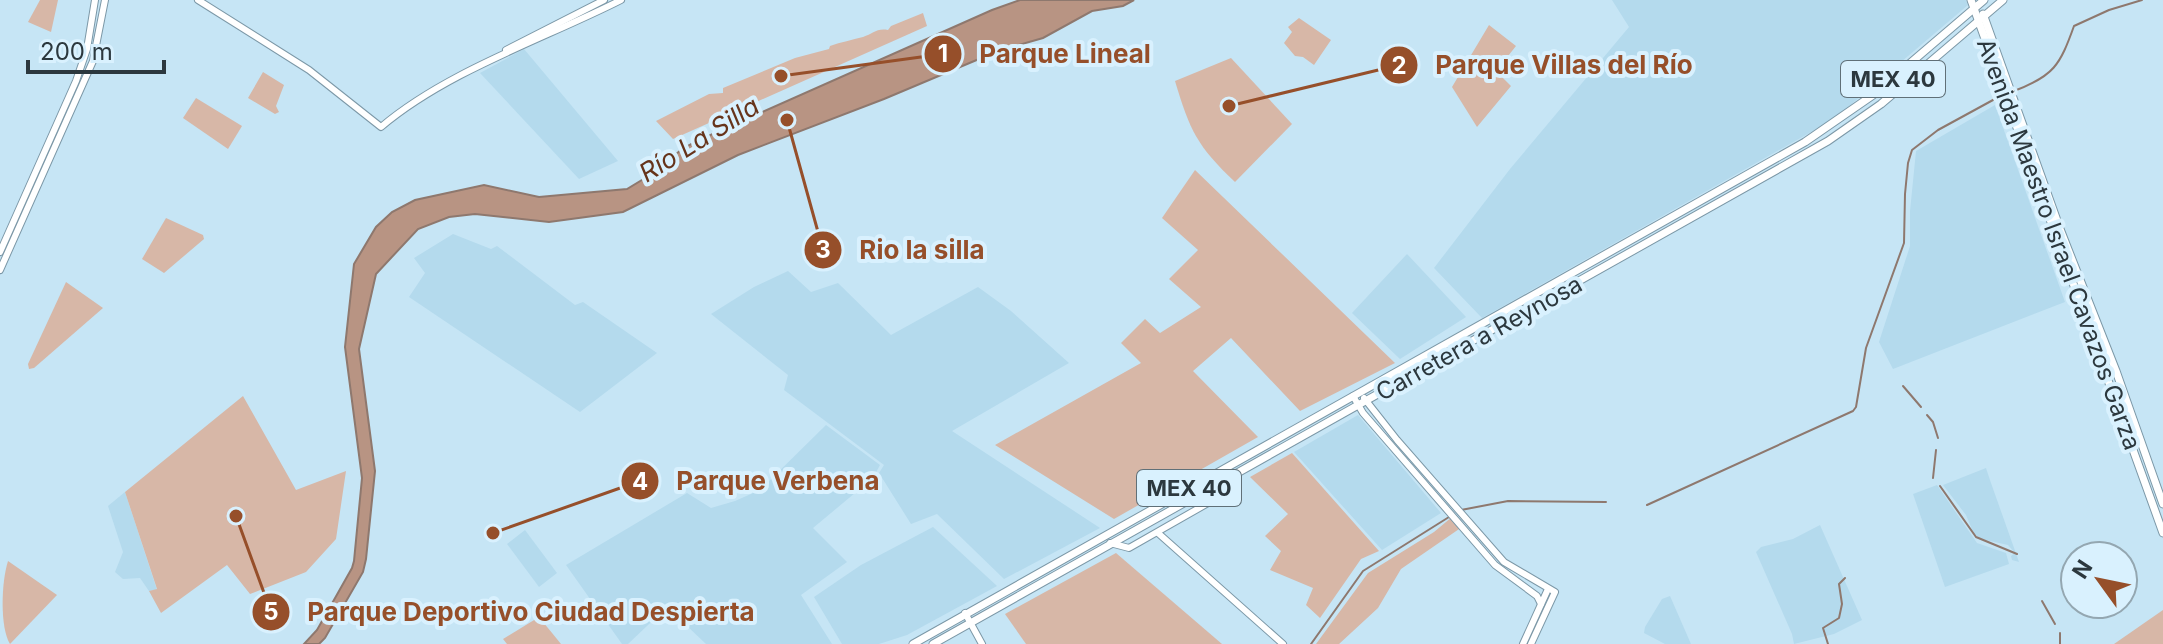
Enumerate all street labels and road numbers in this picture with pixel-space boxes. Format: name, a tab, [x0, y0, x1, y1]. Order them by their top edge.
street label: Avenida Maestro Israel Cavazos Garza	[1971, 34, 2147, 454]
road number: MEX 40	[1841, 61, 1945, 97]
street label: Carretera a Reynosa	[1371, 269, 1587, 407]
road number: MEX 40	[1137, 470, 1241, 506]

